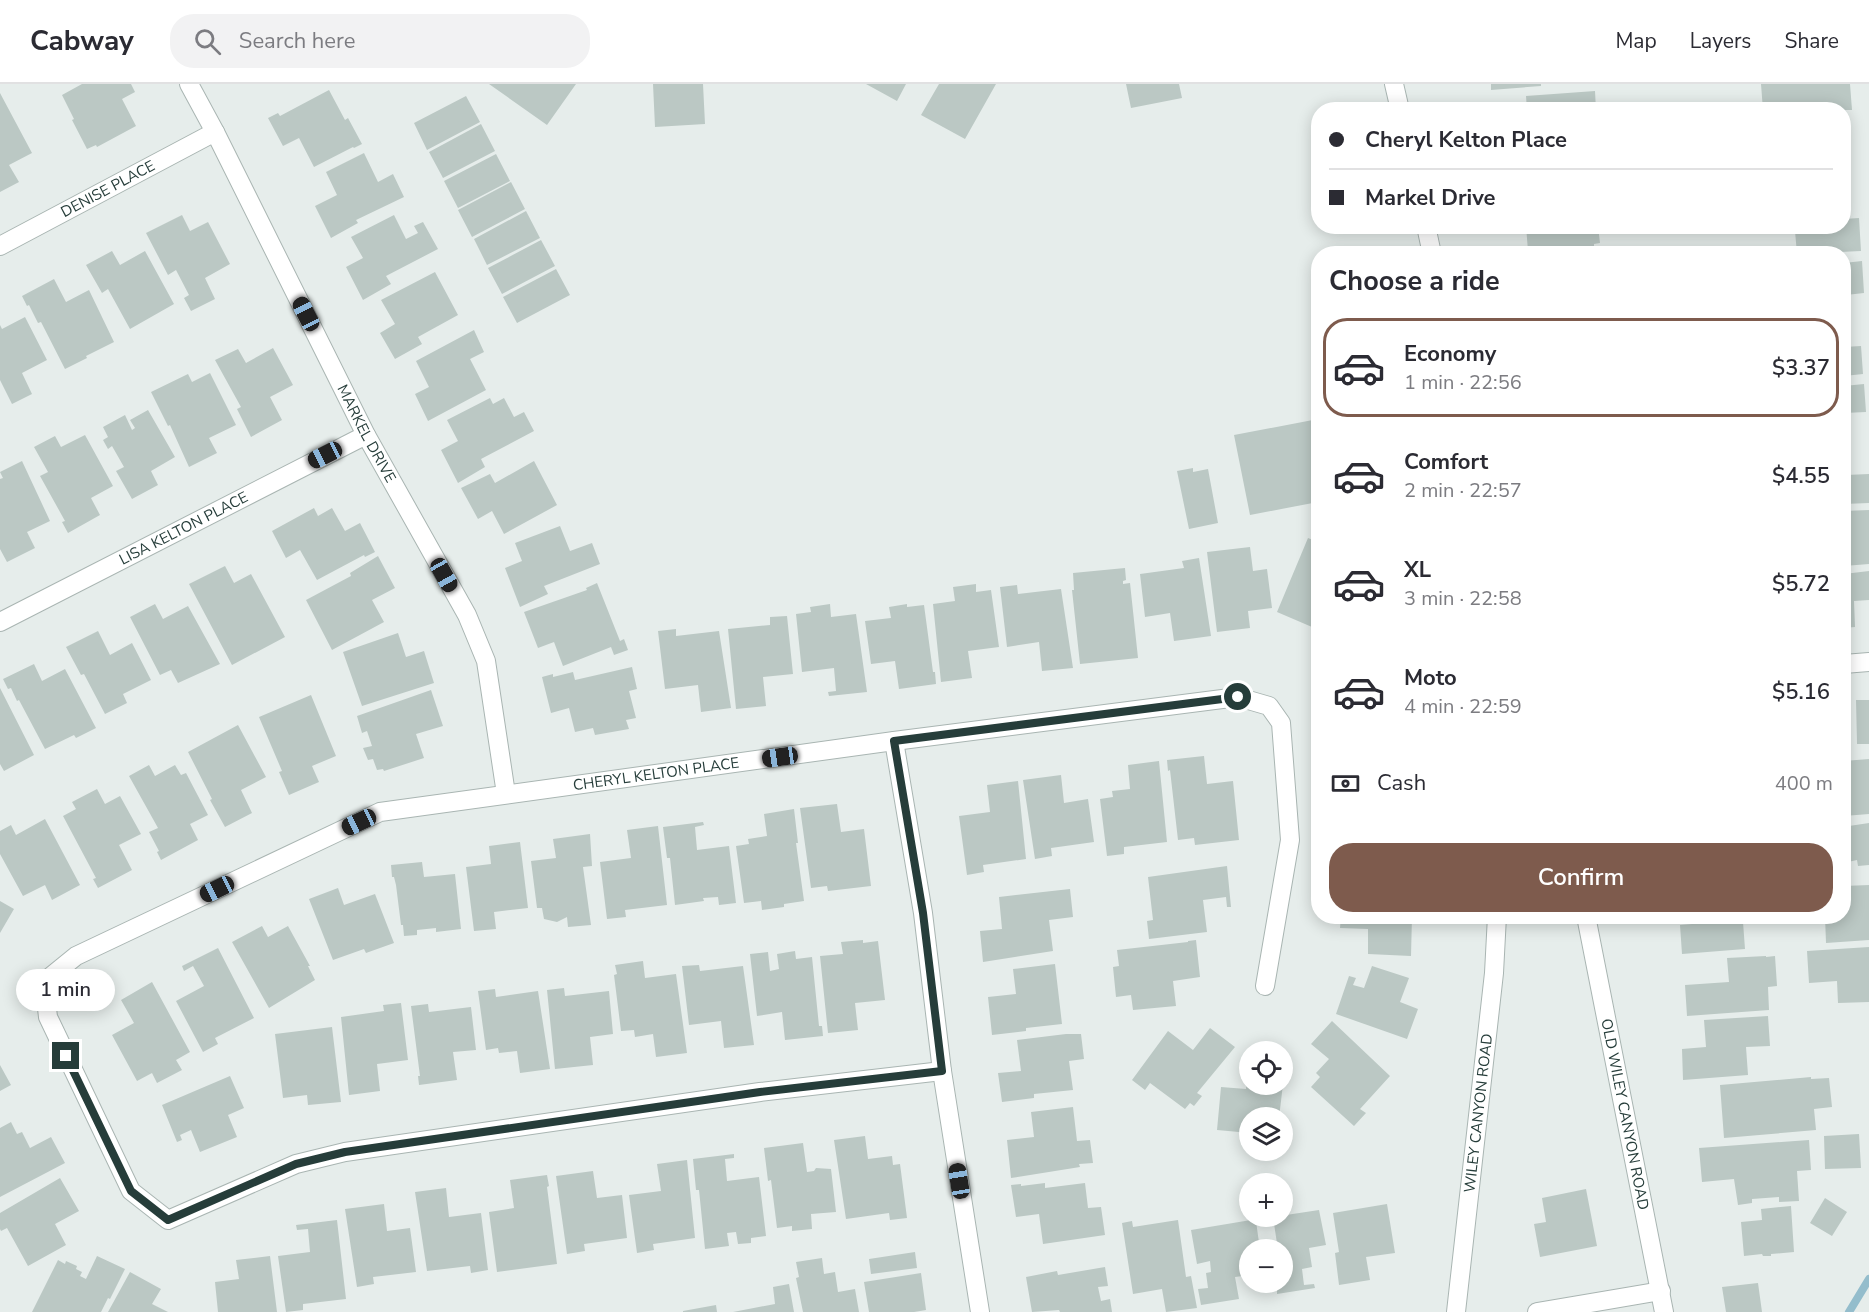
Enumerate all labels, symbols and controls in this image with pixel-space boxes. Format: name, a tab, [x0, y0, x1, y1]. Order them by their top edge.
search box	[170, 14, 590, 68]
text: Cabway	[30, 22, 134, 60]
icon: search	[191, 25, 224, 58]
text: Search here	[239, 26, 355, 56]
text: Map	[1615, 27, 1657, 55]
text: Layers	[1690, 27, 1751, 55]
text: Share	[1784, 27, 1839, 55]
text: Cheryl Kelton Place	[1365, 125, 1567, 155]
street label: DENISE PLACE	[57, 156, 158, 222]
text: Markel Drive	[1365, 183, 1496, 213]
text: Choose a ride	[1329, 263, 1500, 300]
car	[290, 294, 322, 334]
text: Economy	[1404, 339, 1496, 369]
icon: car	[1332, 341, 1386, 395]
text: $3.37	[1772, 353, 1830, 383]
text: 1 min · 22:56	[1404, 369, 1522, 396]
street label: MARKEL DRIVE	[332, 381, 401, 486]
car	[305, 439, 345, 471]
text: Comfort	[1404, 447, 1488, 477]
icon: car	[1332, 449, 1386, 503]
text: $4.55	[1772, 461, 1830, 491]
text: 2 min · 22:57	[1404, 477, 1522, 504]
street label: LISA KELTON PLACE	[116, 487, 251, 570]
car	[427, 555, 461, 595]
text: XL	[1404, 555, 1431, 585]
icon: car	[1332, 557, 1386, 611]
text: $5.72	[1772, 569, 1830, 599]
text: 3 min · 22:58	[1404, 585, 1522, 612]
text: Moto	[1404, 663, 1457, 693]
icon: car	[1332, 665, 1386, 719]
text: $5.16	[1772, 677, 1830, 707]
route start	[1224, 683, 1251, 710]
text: 4 min · 22:59	[1404, 693, 1522, 720]
car	[761, 746, 799, 768]
street label: CHERYL KELTON PLACE	[572, 752, 740, 795]
icon: cash	[1329, 767, 1362, 800]
text: Cash	[1377, 768, 1426, 798]
text: 400 m	[1775, 770, 1833, 797]
car	[339, 806, 379, 838]
button: Confirm	[1329, 843, 1833, 912]
car	[197, 873, 237, 905]
callout: 1 min	[16, 969, 116, 1011]
text: 1 min	[40, 976, 91, 1003]
street label: OLD WILEY CANYON ROAD	[1596, 1017, 1654, 1212]
street label: WILEY CANYON ROAD	[1459, 1033, 1497, 1194]
map controls	[1239, 1041, 1293, 1293]
button: locate	[1239, 1041, 1293, 1095]
route end	[52, 1042, 79, 1069]
button: layers	[1239, 1107, 1293, 1161]
car	[947, 1162, 971, 1200]
button: +	[1239, 1173, 1293, 1227]
button: −	[1239, 1239, 1293, 1293]

